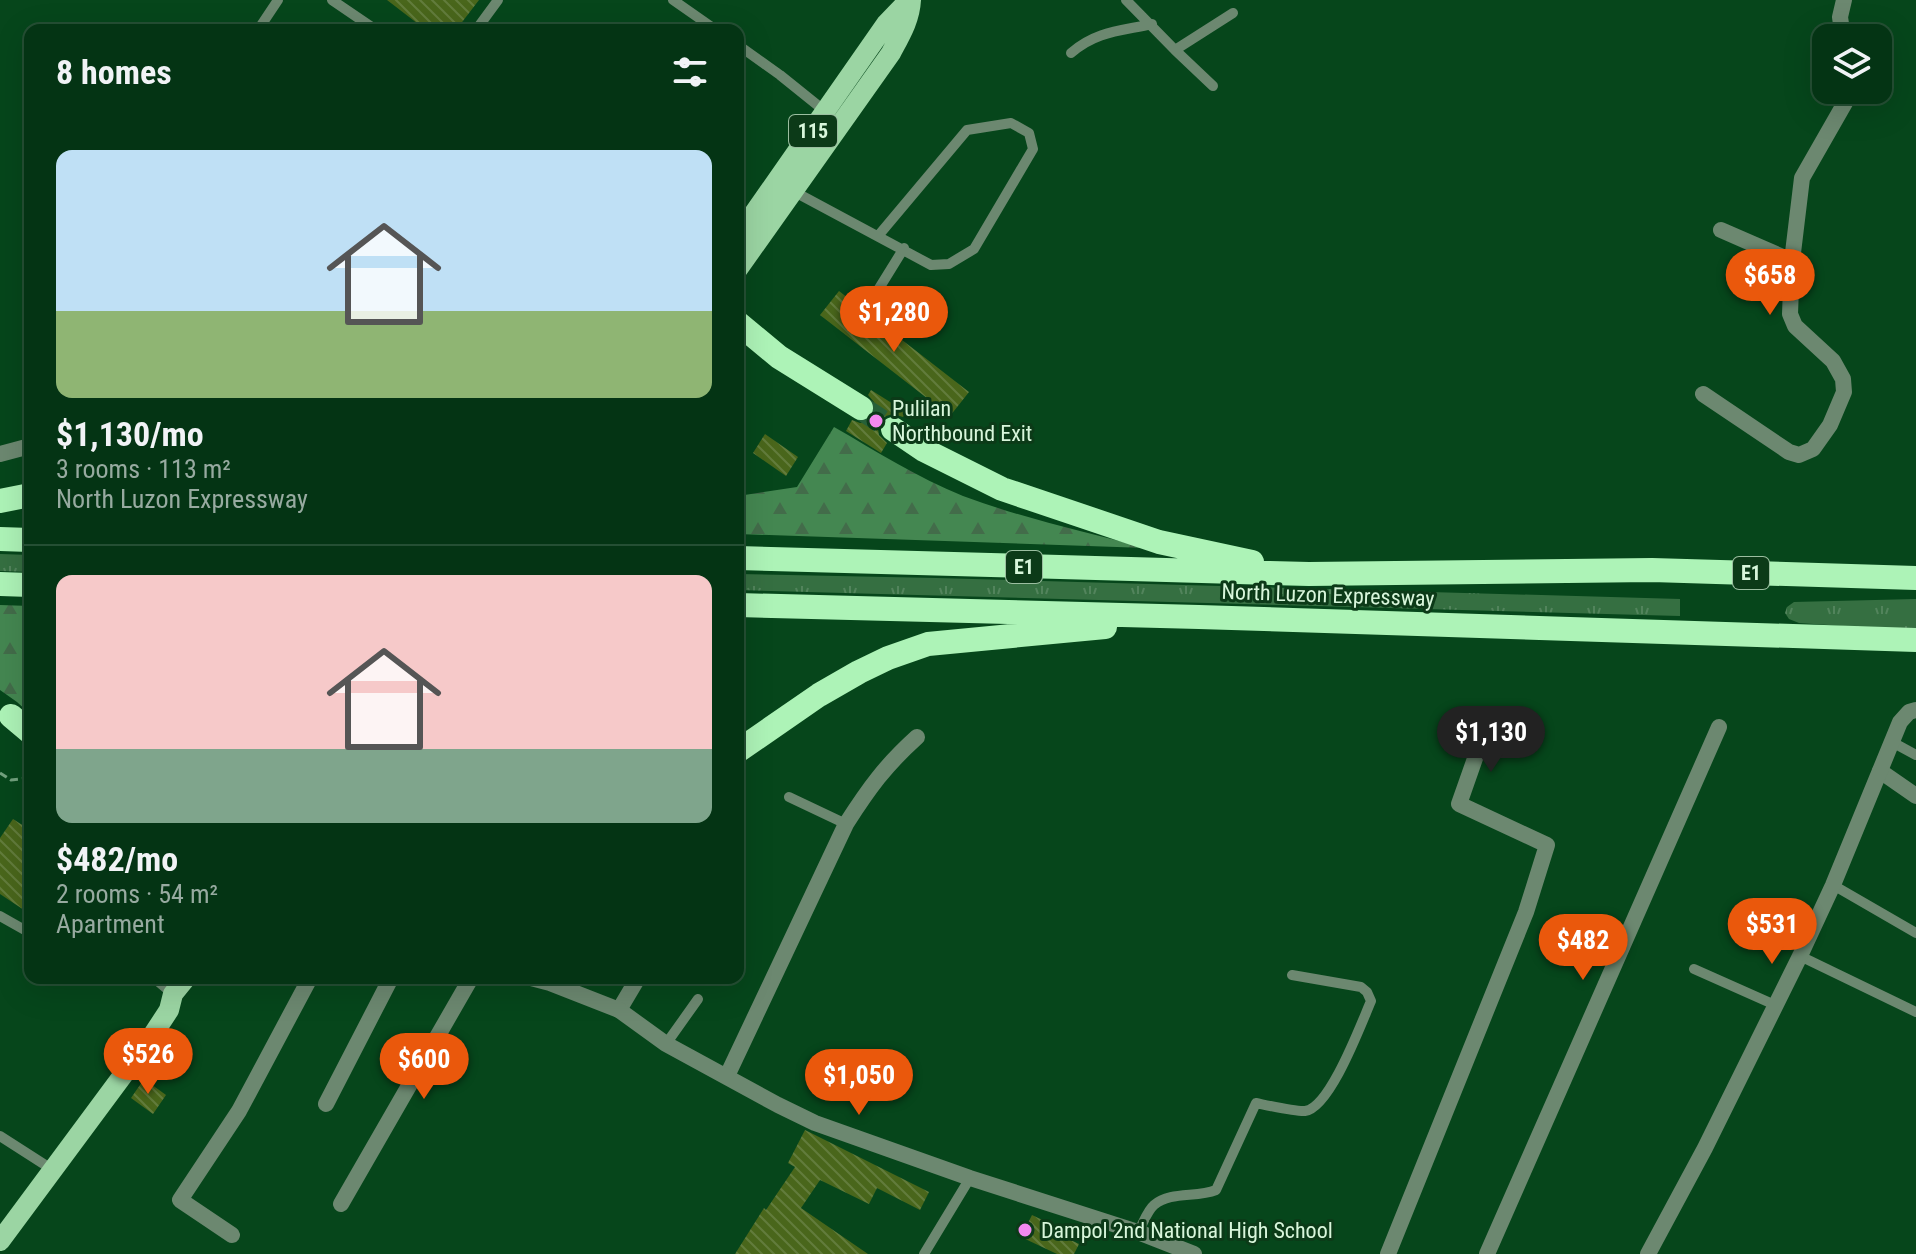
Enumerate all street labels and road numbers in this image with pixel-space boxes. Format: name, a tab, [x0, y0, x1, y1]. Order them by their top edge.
road number: 115	[789, 115, 837, 147]
road number: E1	[1006, 551, 1042, 583]
road number: E1	[1733, 557, 1769, 589]
street label: North Luzon Expressway	[1221, 579, 1435, 611]

